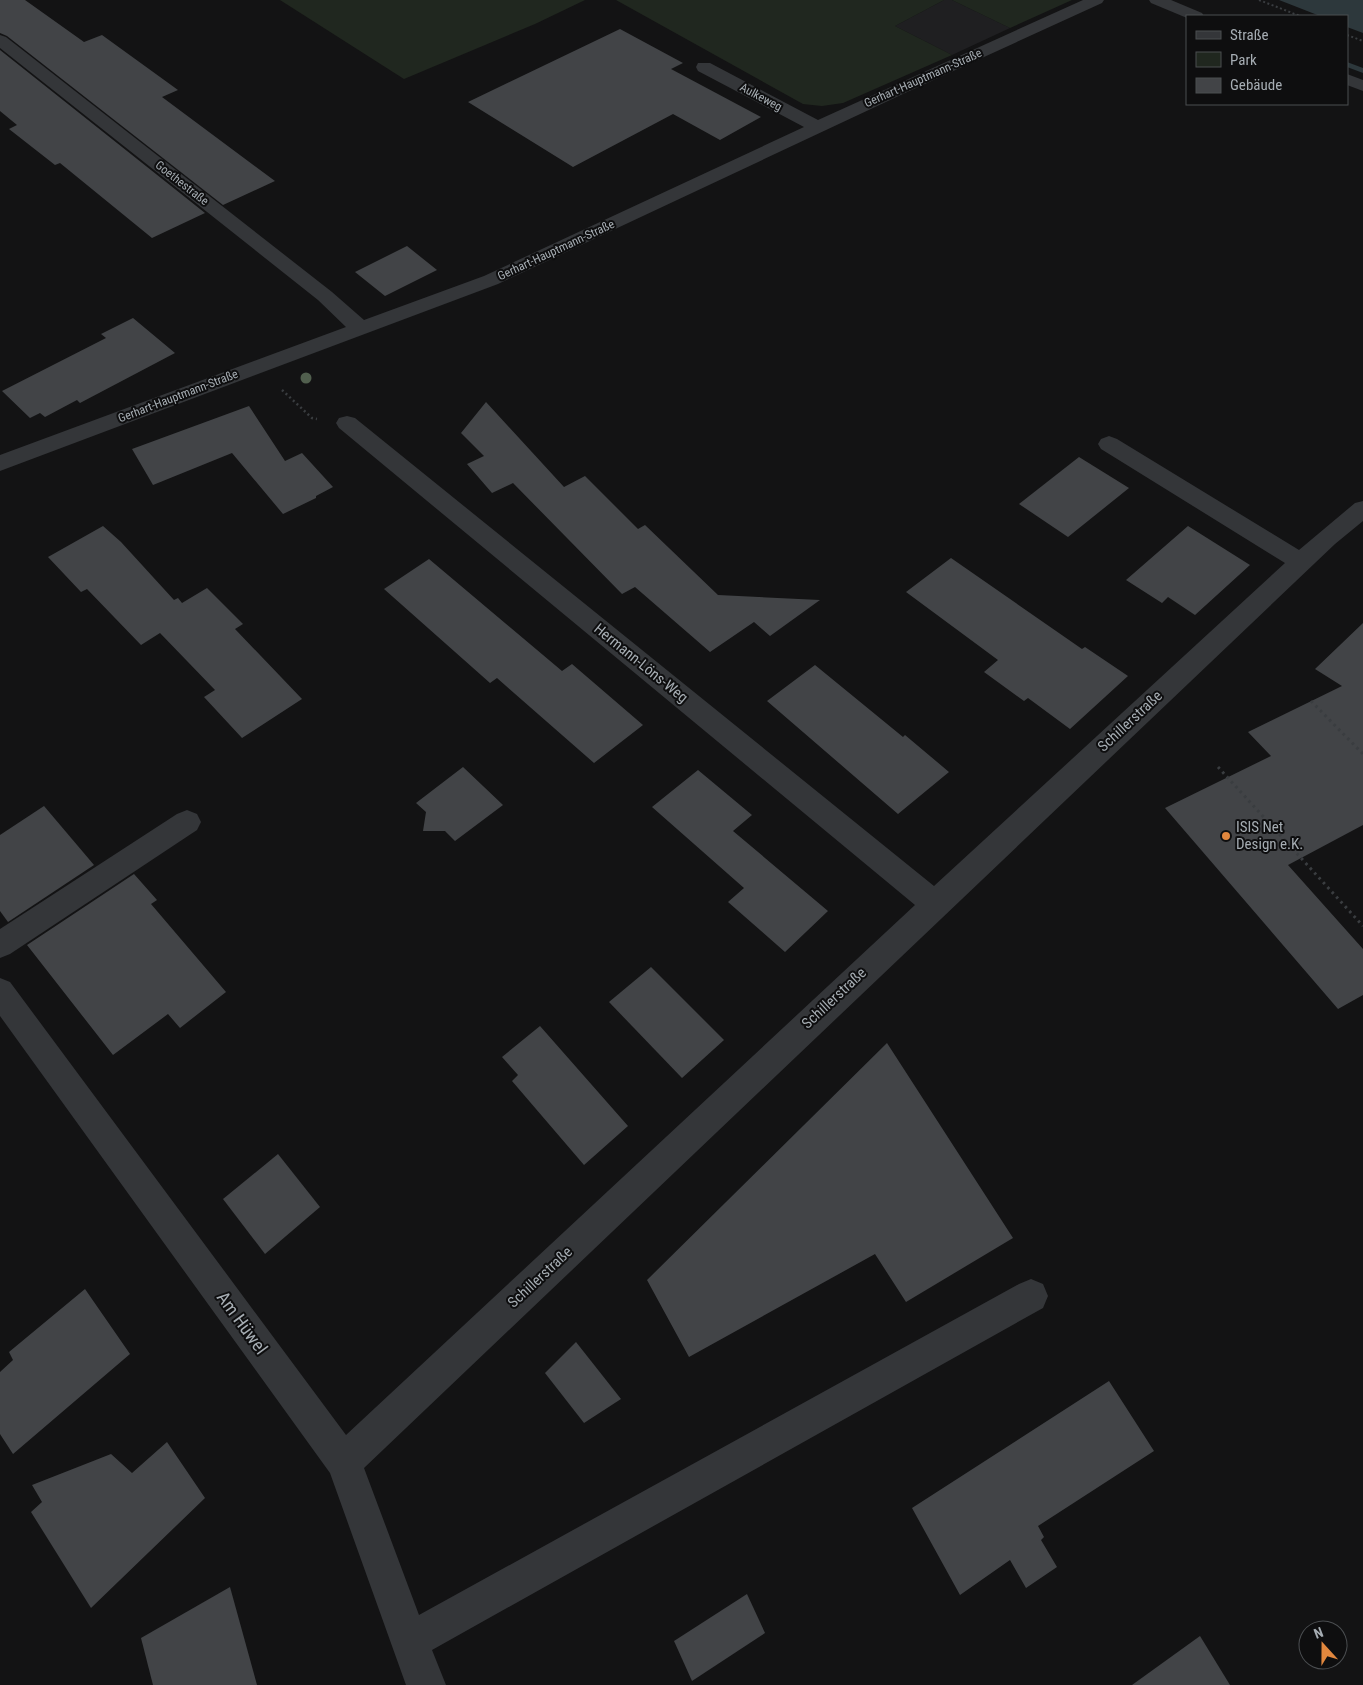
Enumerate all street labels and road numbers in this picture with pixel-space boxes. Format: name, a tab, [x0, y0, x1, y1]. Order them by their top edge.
street label: Gerhart-Hauptmann-Straße	[862, 46, 984, 110]
street label: Aulkeweg	[738, 80, 785, 114]
street label: Goethestraße	[153, 158, 212, 208]
street label: Gerhart-Hauptmann-Straße	[495, 217, 617, 283]
street label: Gerhart-Hauptmann-Straße	[116, 367, 240, 425]
street label: Hermann-Löns-Weg	[590, 620, 692, 706]
street label: Schillerstraße	[1094, 687, 1166, 755]
street label: Schillerstraße	[798, 964, 870, 1032]
street label: Schillerstraße	[504, 1243, 576, 1311]
street label: Am Hüwel	[213, 1287, 272, 1358]

